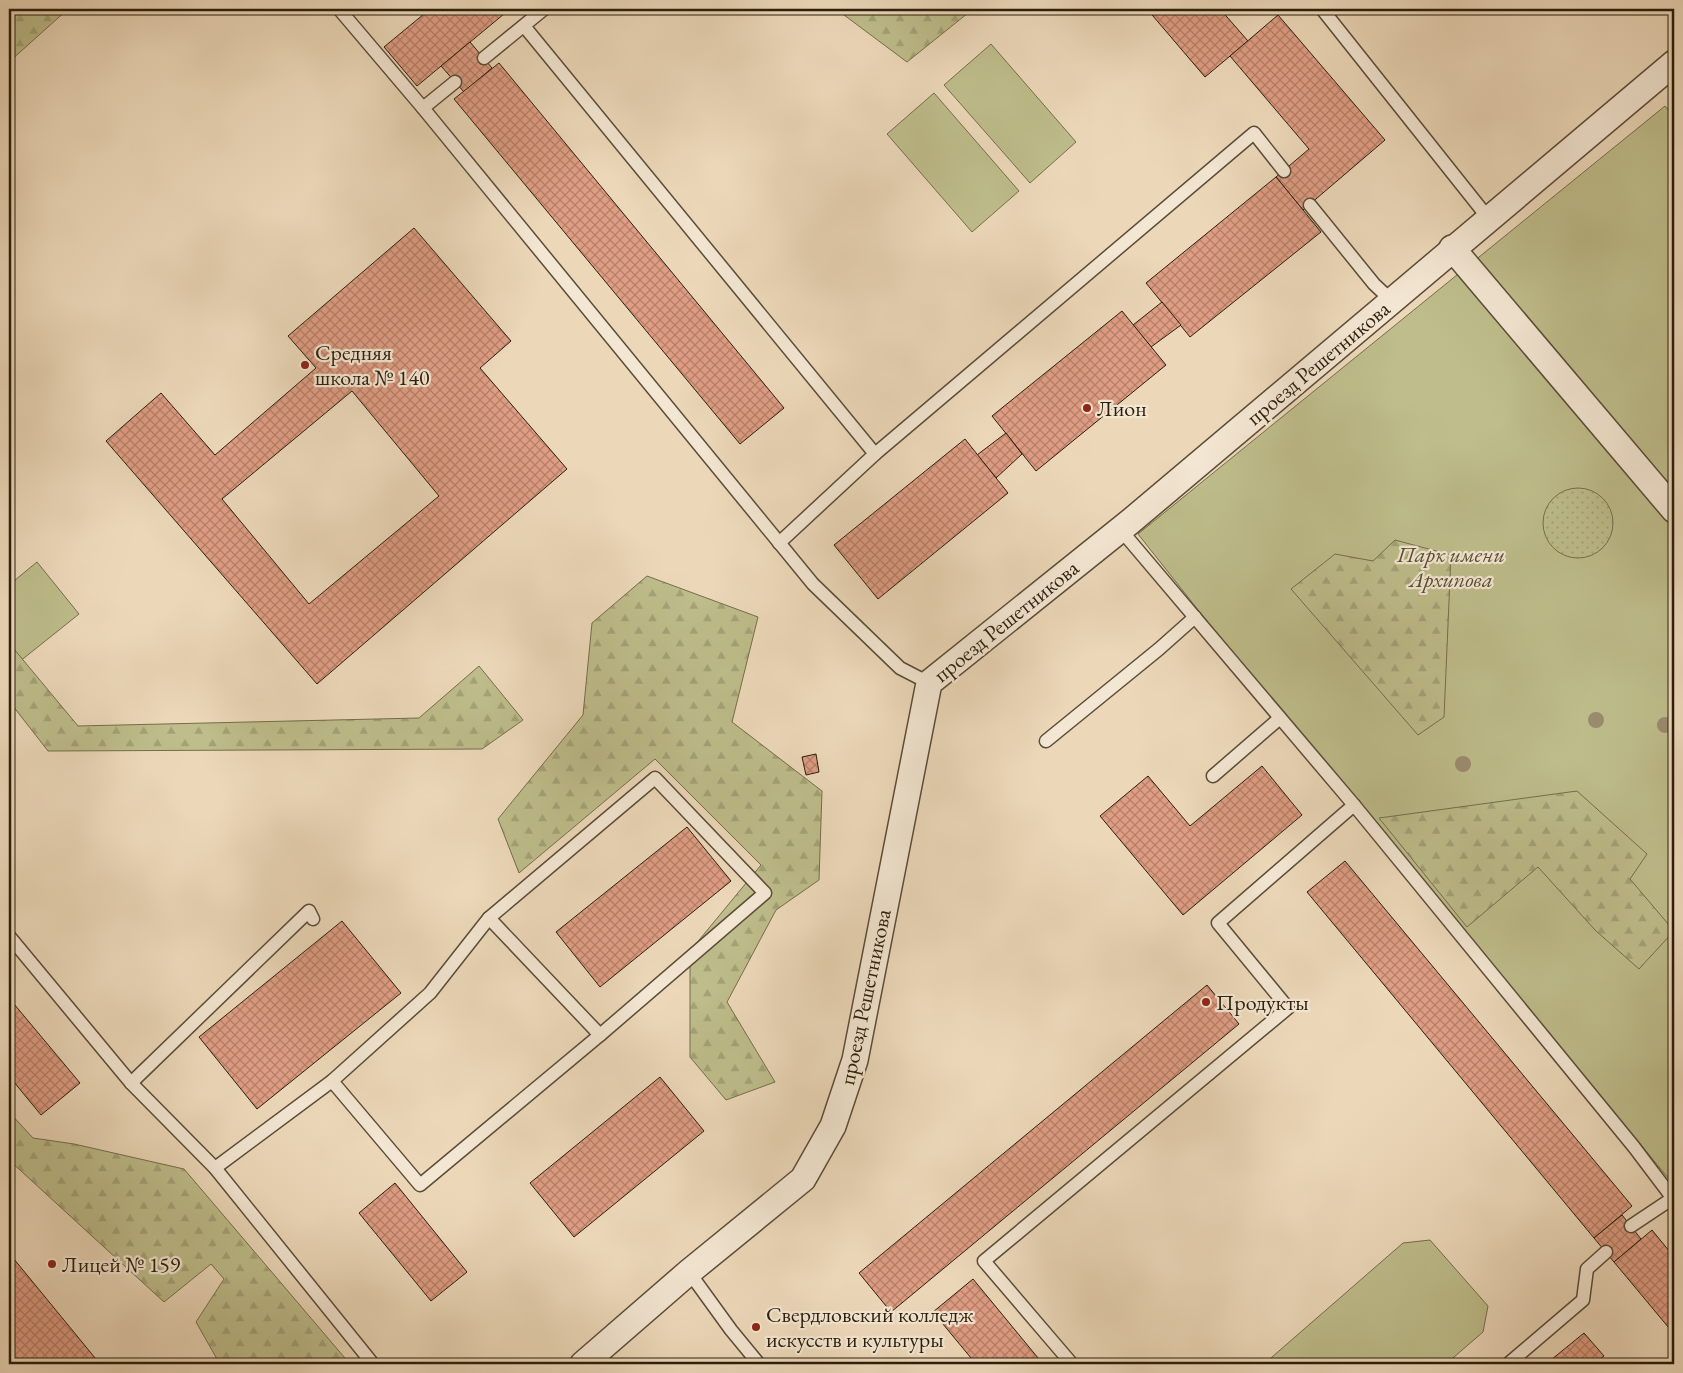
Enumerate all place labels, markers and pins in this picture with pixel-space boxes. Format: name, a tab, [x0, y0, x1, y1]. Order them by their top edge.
place label: Средняя школа № 140	[315, 338, 430, 392]
marker: Средняя школа № 140	[299, 359, 311, 371]
place label: Лион	[1097, 394, 1147, 423]
marker: Лион	[1081, 402, 1093, 414]
place label: Продукты	[1216, 988, 1309, 1017]
marker: Продукты	[1200, 996, 1212, 1008]
place label: Лицей № 159	[62, 1250, 181, 1279]
marker: Лицей № 159	[46, 1258, 58, 1270]
place label: Свердловский колледж искусств и культуры	[766, 1300, 974, 1354]
marker: Свердловский колледж искусств и культуры	[750, 1321, 762, 1333]

